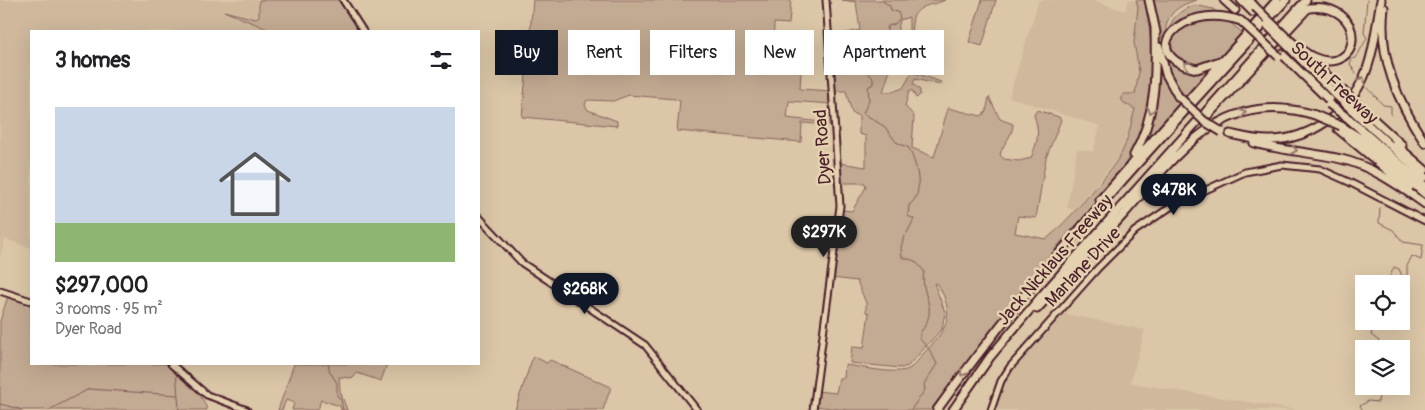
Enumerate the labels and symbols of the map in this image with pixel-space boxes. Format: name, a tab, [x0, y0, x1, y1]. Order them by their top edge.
street label: South Freeway	[1285, 37, 1383, 130]
one-way arrow	[1183, 60, 1192, 71]
one-way arrow	[1355, 76, 1366, 85]
one-way arrow	[1146, 106, 1157, 115]
street label: Dyer Road	[809, 109, 837, 185]
one-way arrow	[1238, 109, 1247, 119]
one-way arrow	[1289, 145, 1298, 155]
pin: $478K	[1139, 174, 1209, 216]
street label: Jack Nicklaus Freeway	[992, 190, 1118, 330]
pin: $297K	[789, 216, 859, 258]
street label: Marlane Drive	[1040, 222, 1126, 312]
pin: $268K	[550, 272, 620, 315]
one-way arrow	[960, 367, 969, 377]

